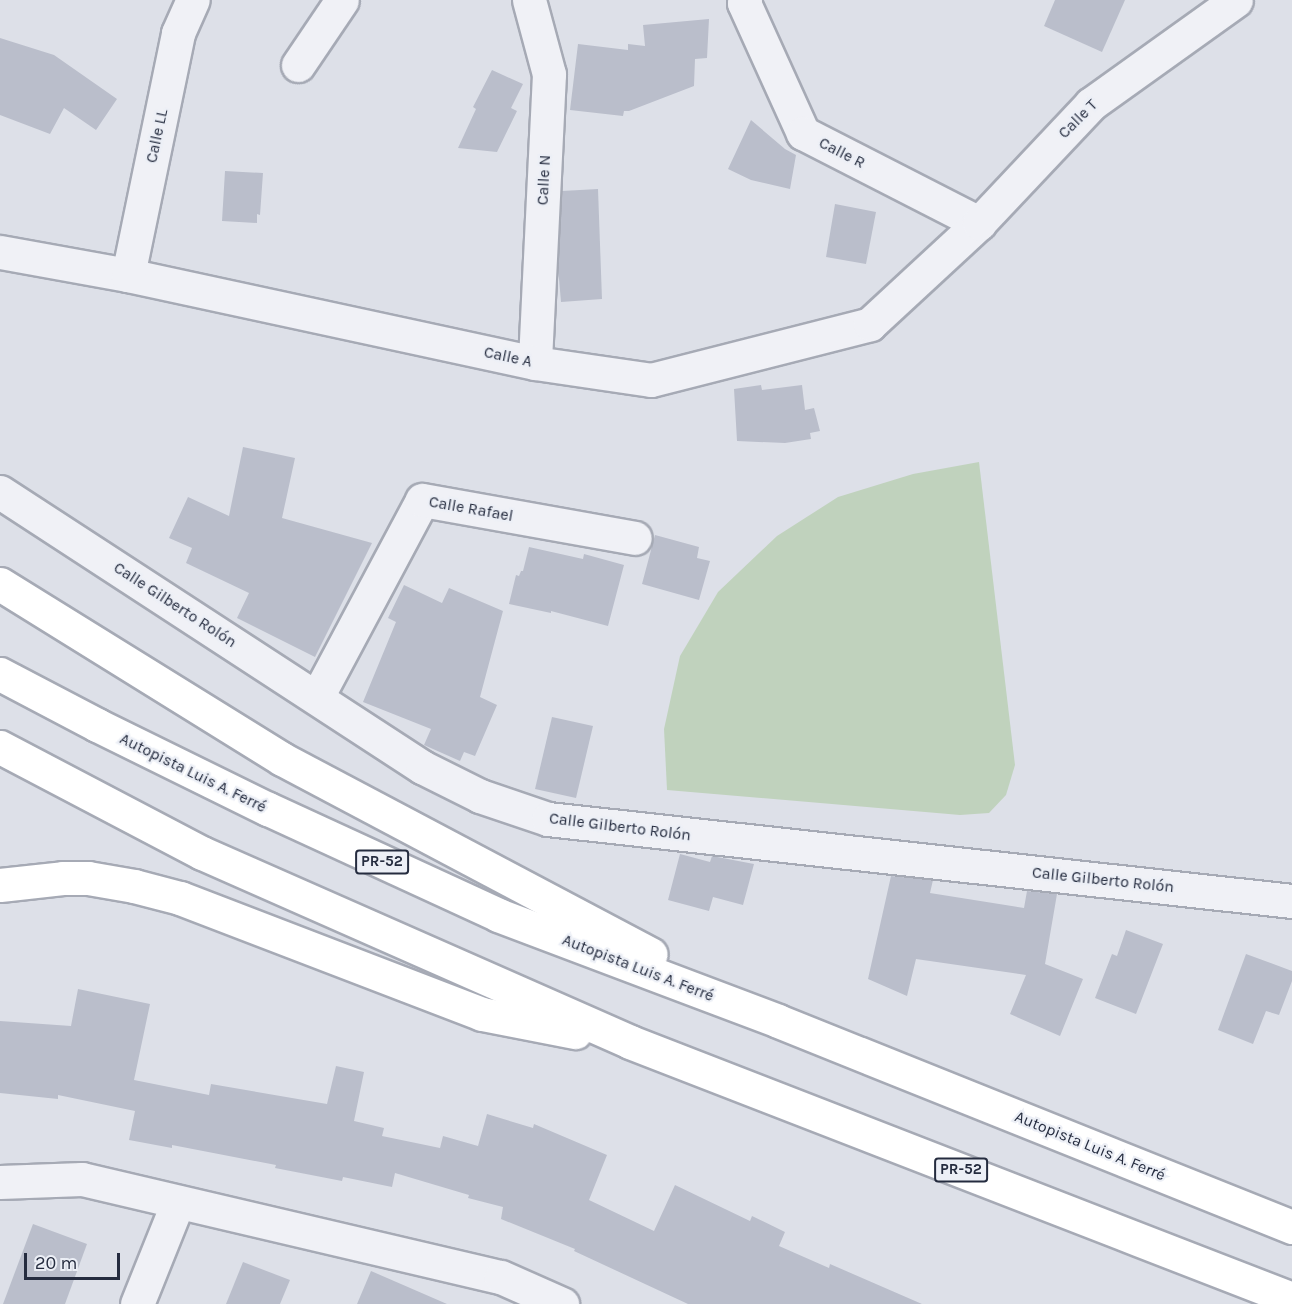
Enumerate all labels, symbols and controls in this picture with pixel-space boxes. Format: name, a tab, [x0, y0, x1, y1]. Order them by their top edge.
street label: Calle T	[1054, 95, 1102, 143]
street label: Calle LL	[142, 107, 172, 165]
street label: Calle R	[816, 133, 868, 173]
street label: Calle N	[533, 154, 555, 206]
street label: Calle A	[482, 343, 534, 371]
street label: Calle Rafael	[427, 492, 515, 526]
street label: Calle Gilberto Rolón	[110, 558, 240, 652]
street label: Autopista Luis A. Ferré	[117, 729, 269, 817]
street label: Calle Gilberto Rolón	[548, 809, 692, 845]
road number: PR-52	[355, 850, 409, 874]
street label: Calle Gilberto Rolón	[1031, 863, 1175, 897]
street label: Autopista Luis A. Ferré	[560, 930, 716, 1006]
street label: Autopista Luis A. Ferré	[1012, 1107, 1168, 1185]
road number: PR-52	[934, 1158, 988, 1182]
scale bar	[27, 1241, 123, 1279]
text: 20 m	[35, 1252, 77, 1274]

